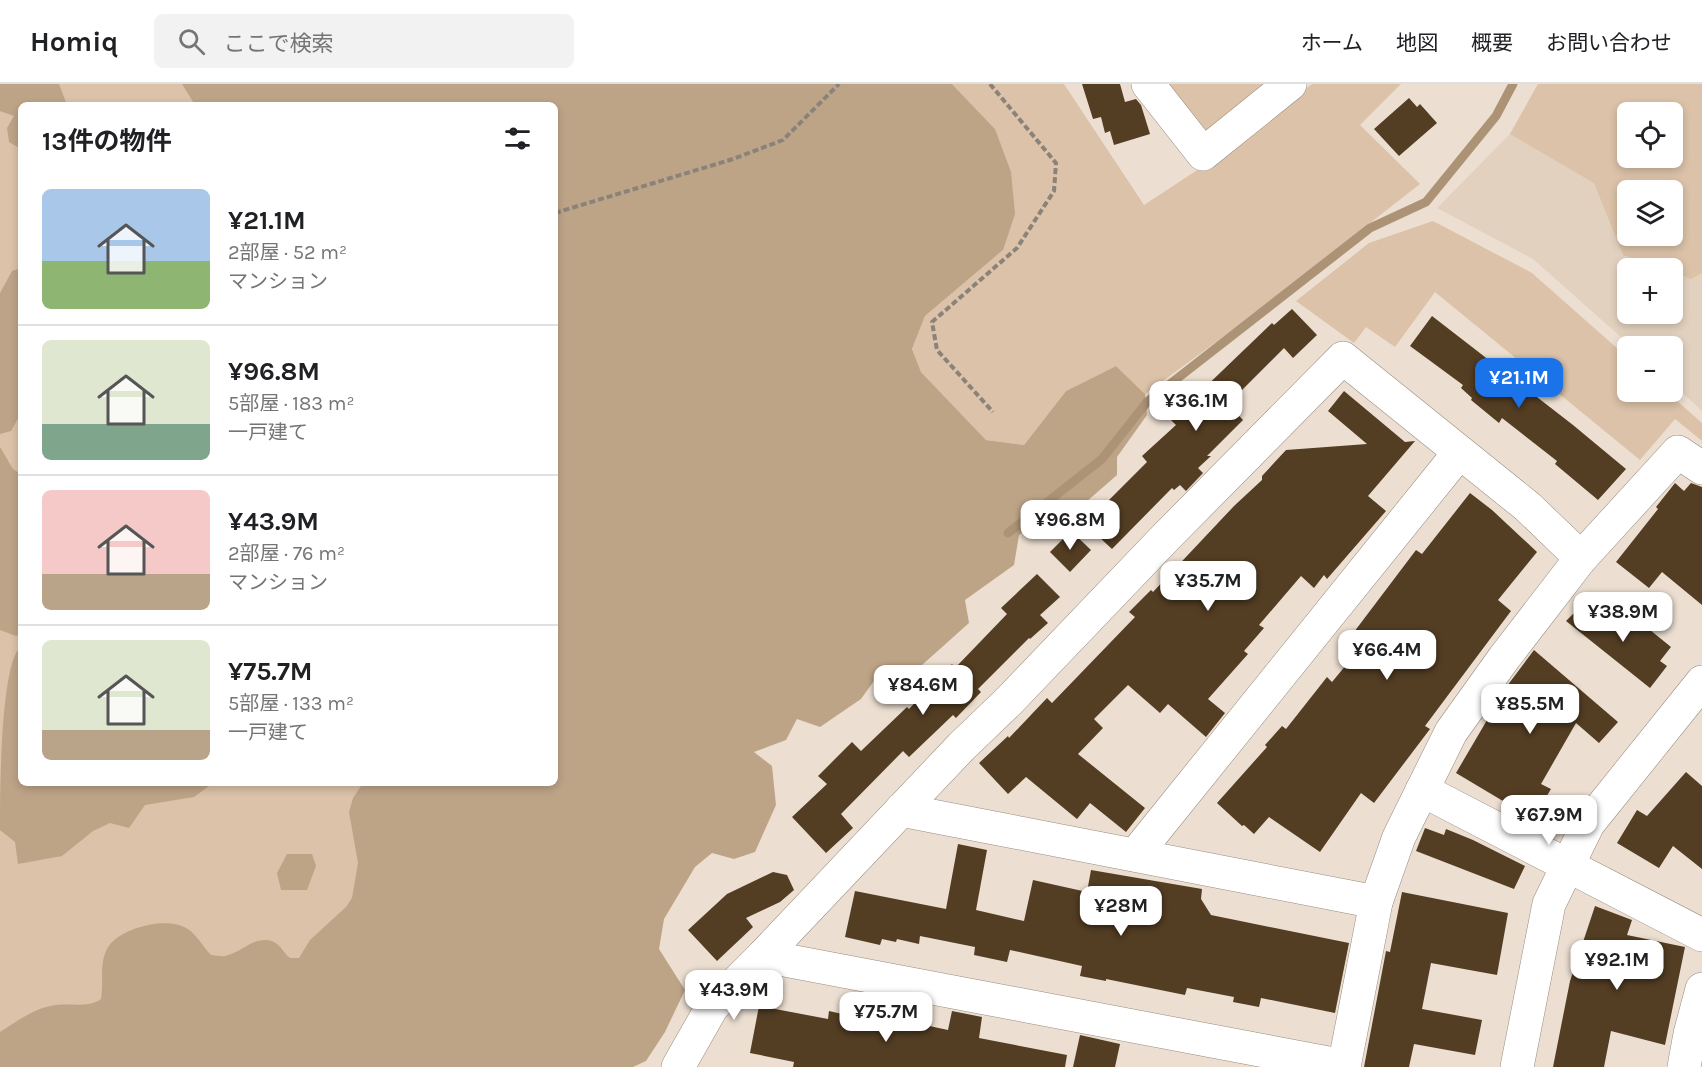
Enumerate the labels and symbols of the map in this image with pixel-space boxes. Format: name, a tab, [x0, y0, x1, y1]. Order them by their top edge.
pin: ¥21.1M	[1470, 358, 1568, 409]
pin: ¥36.1M	[1147, 381, 1245, 432]
pin: ¥96.8M	[1021, 500, 1119, 551]
pin: ¥35.7M	[1159, 561, 1257, 612]
pin: ¥38.9M	[1574, 592, 1672, 643]
pin: ¥66.4M	[1338, 630, 1436, 681]
pin: ¥84.6M	[874, 665, 972, 716]
pin: ¥85.5M	[1481, 684, 1579, 735]
pin: ¥67.9M	[1500, 795, 1598, 846]
pin: ¥28M	[1085, 886, 1157, 937]
pin: ¥92.1M	[1568, 940, 1666, 991]
pin: ¥43.9M	[685, 970, 783, 1021]
pin: ¥75.7M	[837, 992, 935, 1043]

